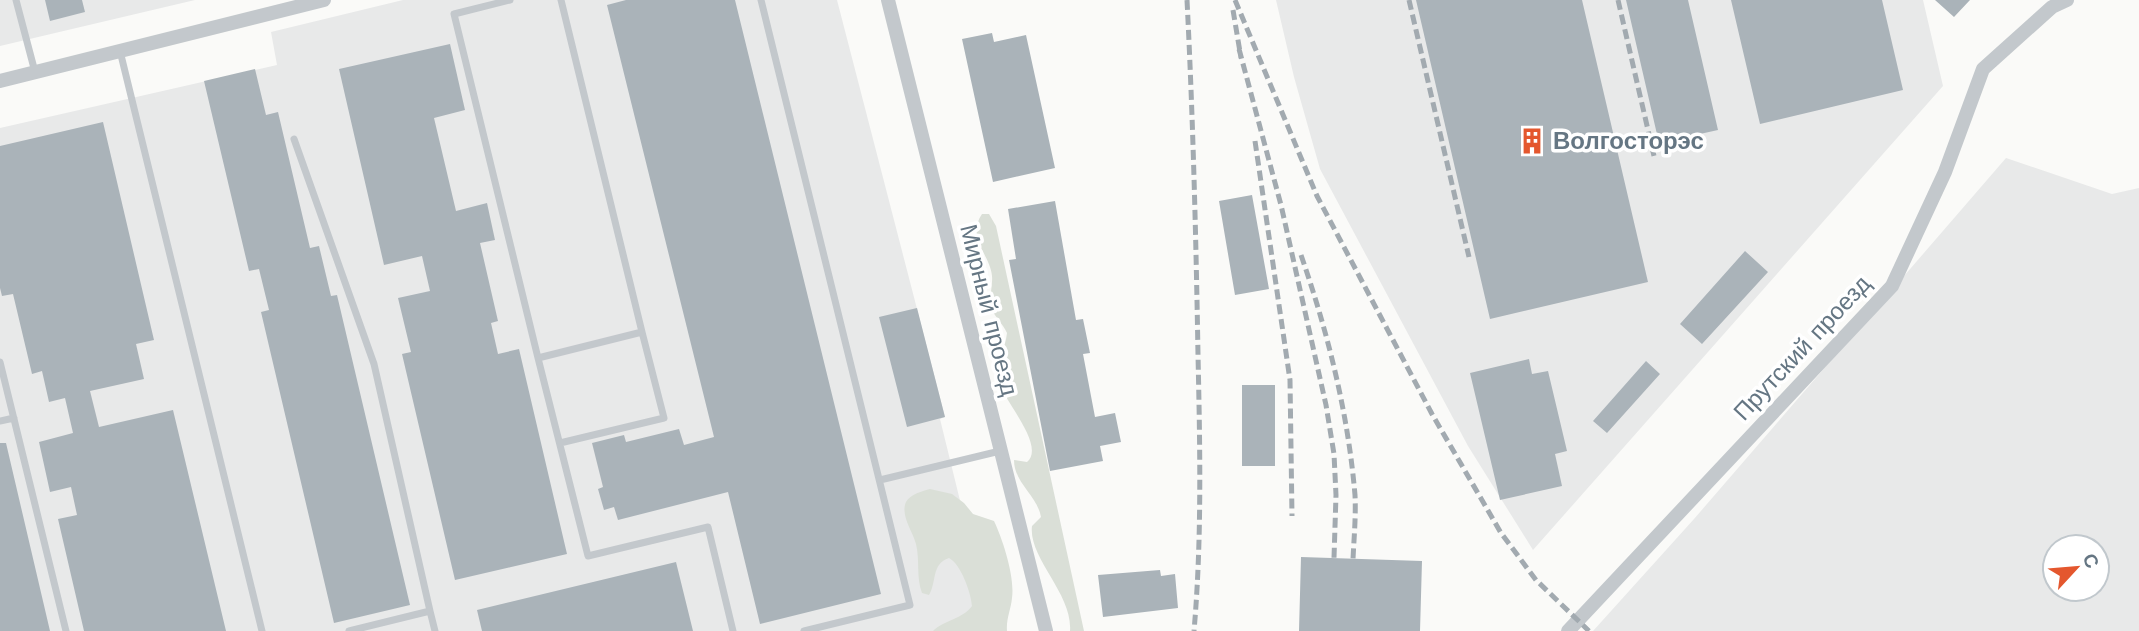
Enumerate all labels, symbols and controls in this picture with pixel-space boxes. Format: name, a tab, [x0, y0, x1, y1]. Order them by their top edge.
building icon: Волгосторэс	[1517, 126, 1547, 156]
place label: Волгосторэс	[1553, 127, 1704, 155]
street label: Мирный проезд	[954, 221, 1024, 399]
street label: Прутский проезд	[1728, 270, 1876, 426]
north arrow	[2041, 533, 2111, 603]
text: С	[2077, 550, 2104, 572]

